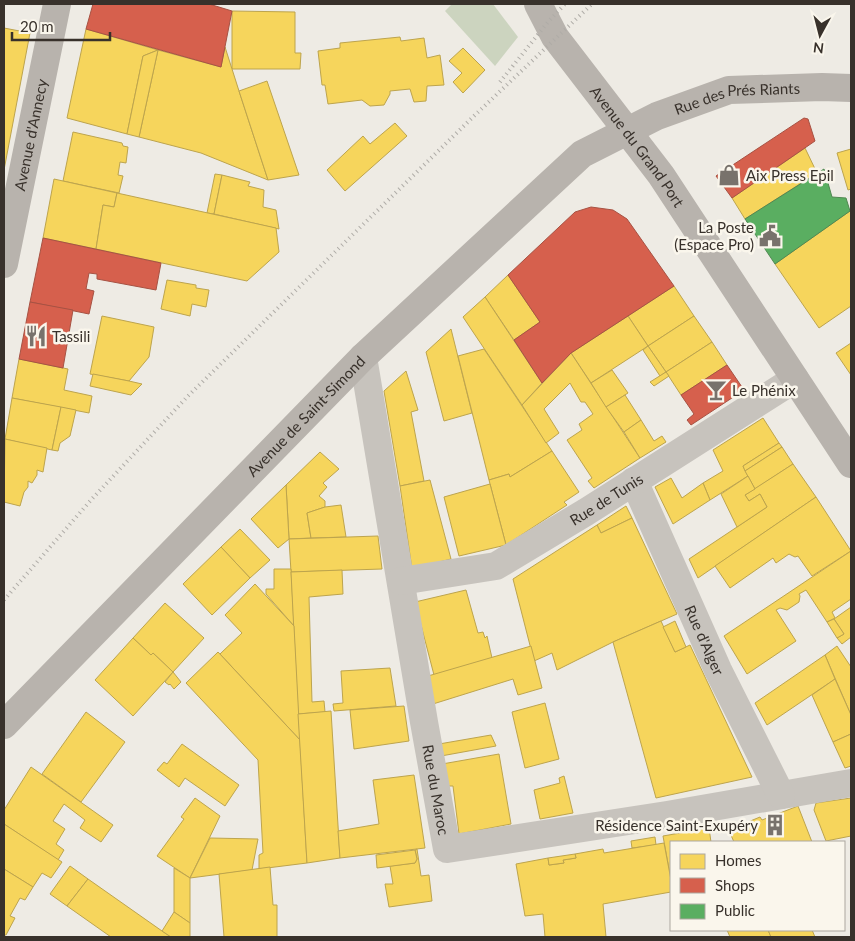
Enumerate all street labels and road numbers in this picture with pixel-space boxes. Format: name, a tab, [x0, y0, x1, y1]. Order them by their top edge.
street label: Avenue d'Annecy	[10, 77, 51, 192]
street label: Rue des Prés Riants	[672, 79, 800, 118]
street label: Avenue du Grand Port	[587, 82, 689, 211]
street label: Avenue de Saint-Simond	[243, 352, 368, 480]
street label: Rue de Tunis	[566, 469, 646, 529]
street label: Rue d'Alger	[681, 602, 728, 679]
street label: Rue du Maroc	[419, 743, 453, 837]

